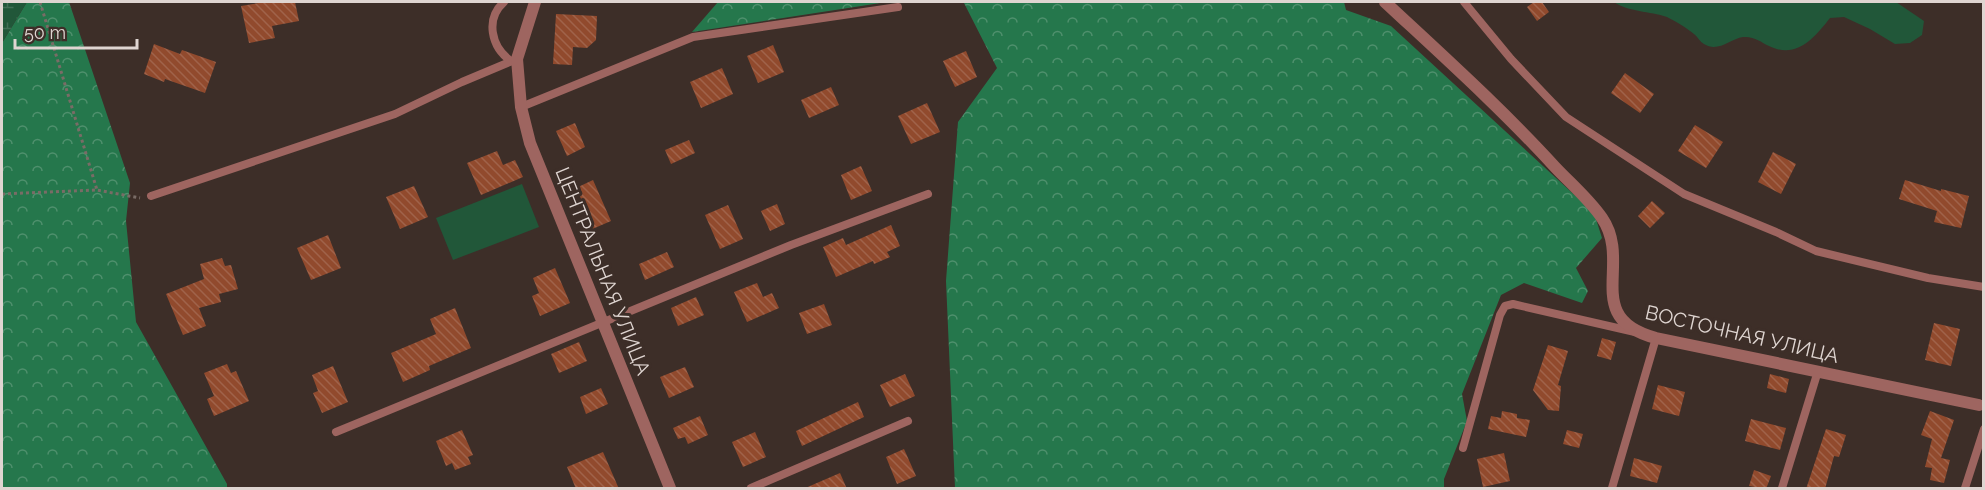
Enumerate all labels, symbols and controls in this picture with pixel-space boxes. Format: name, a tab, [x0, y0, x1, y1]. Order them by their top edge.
scale bar	[15, 12, 136, 50]
text: 50 m	[24, 22, 66, 43]
street label: ЦЕНТРАЛЬНАЯ УЛИЦА	[550, 164, 656, 379]
street label: ВОСТОЧНАЯ УЛИЦА	[1643, 300, 1842, 368]

